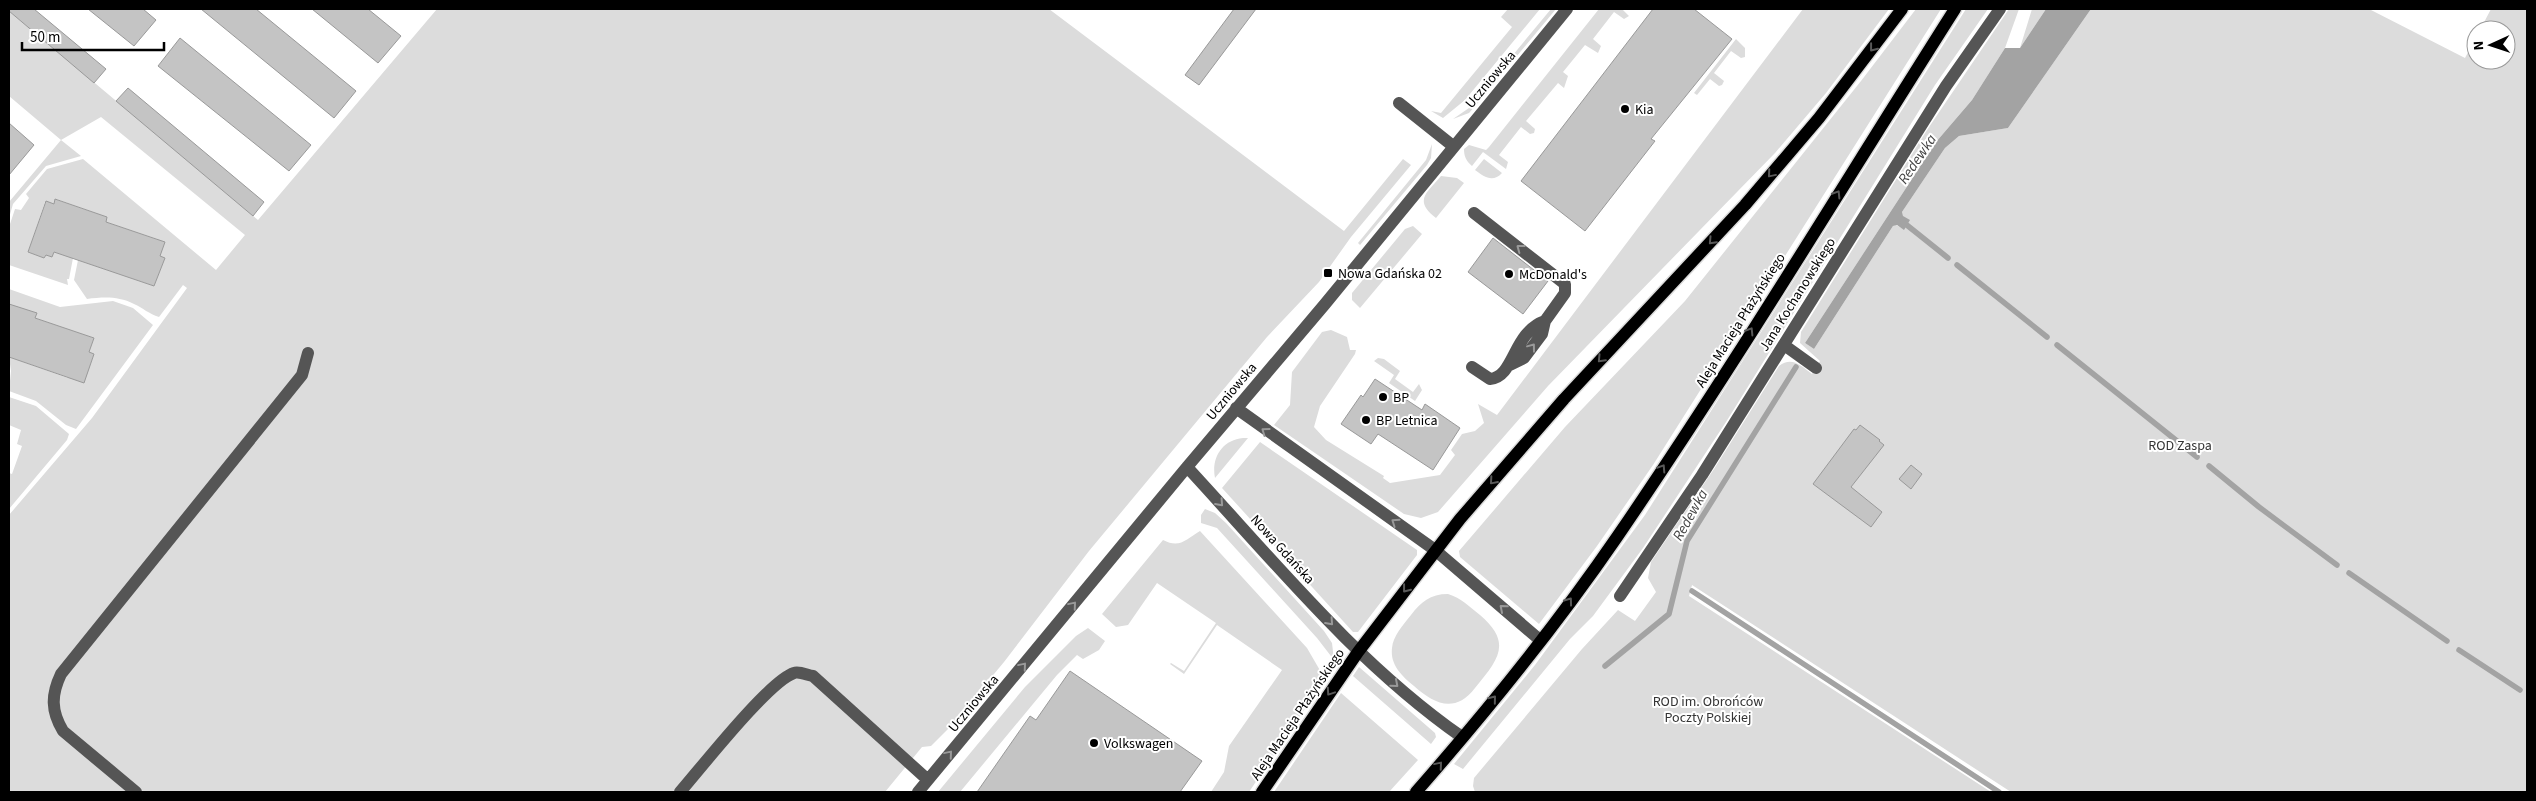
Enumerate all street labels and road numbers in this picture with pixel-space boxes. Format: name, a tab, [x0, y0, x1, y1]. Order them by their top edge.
street label: Uczniowska	[1461, 46, 1521, 113]
street label: Jana Kochanowskiego	[1755, 234, 1841, 355]
street label: Aleja Macieja Płażyńskiego	[1691, 249, 1791, 392]
street label: Uczniowska	[1202, 358, 1262, 425]
street label: Nowa Gdańska	[1246, 511, 1319, 589]
street label: Aleja Macieja Płażyńskiego	[1246, 645, 1350, 785]
street label: Uczniowska	[944, 670, 1004, 737]

